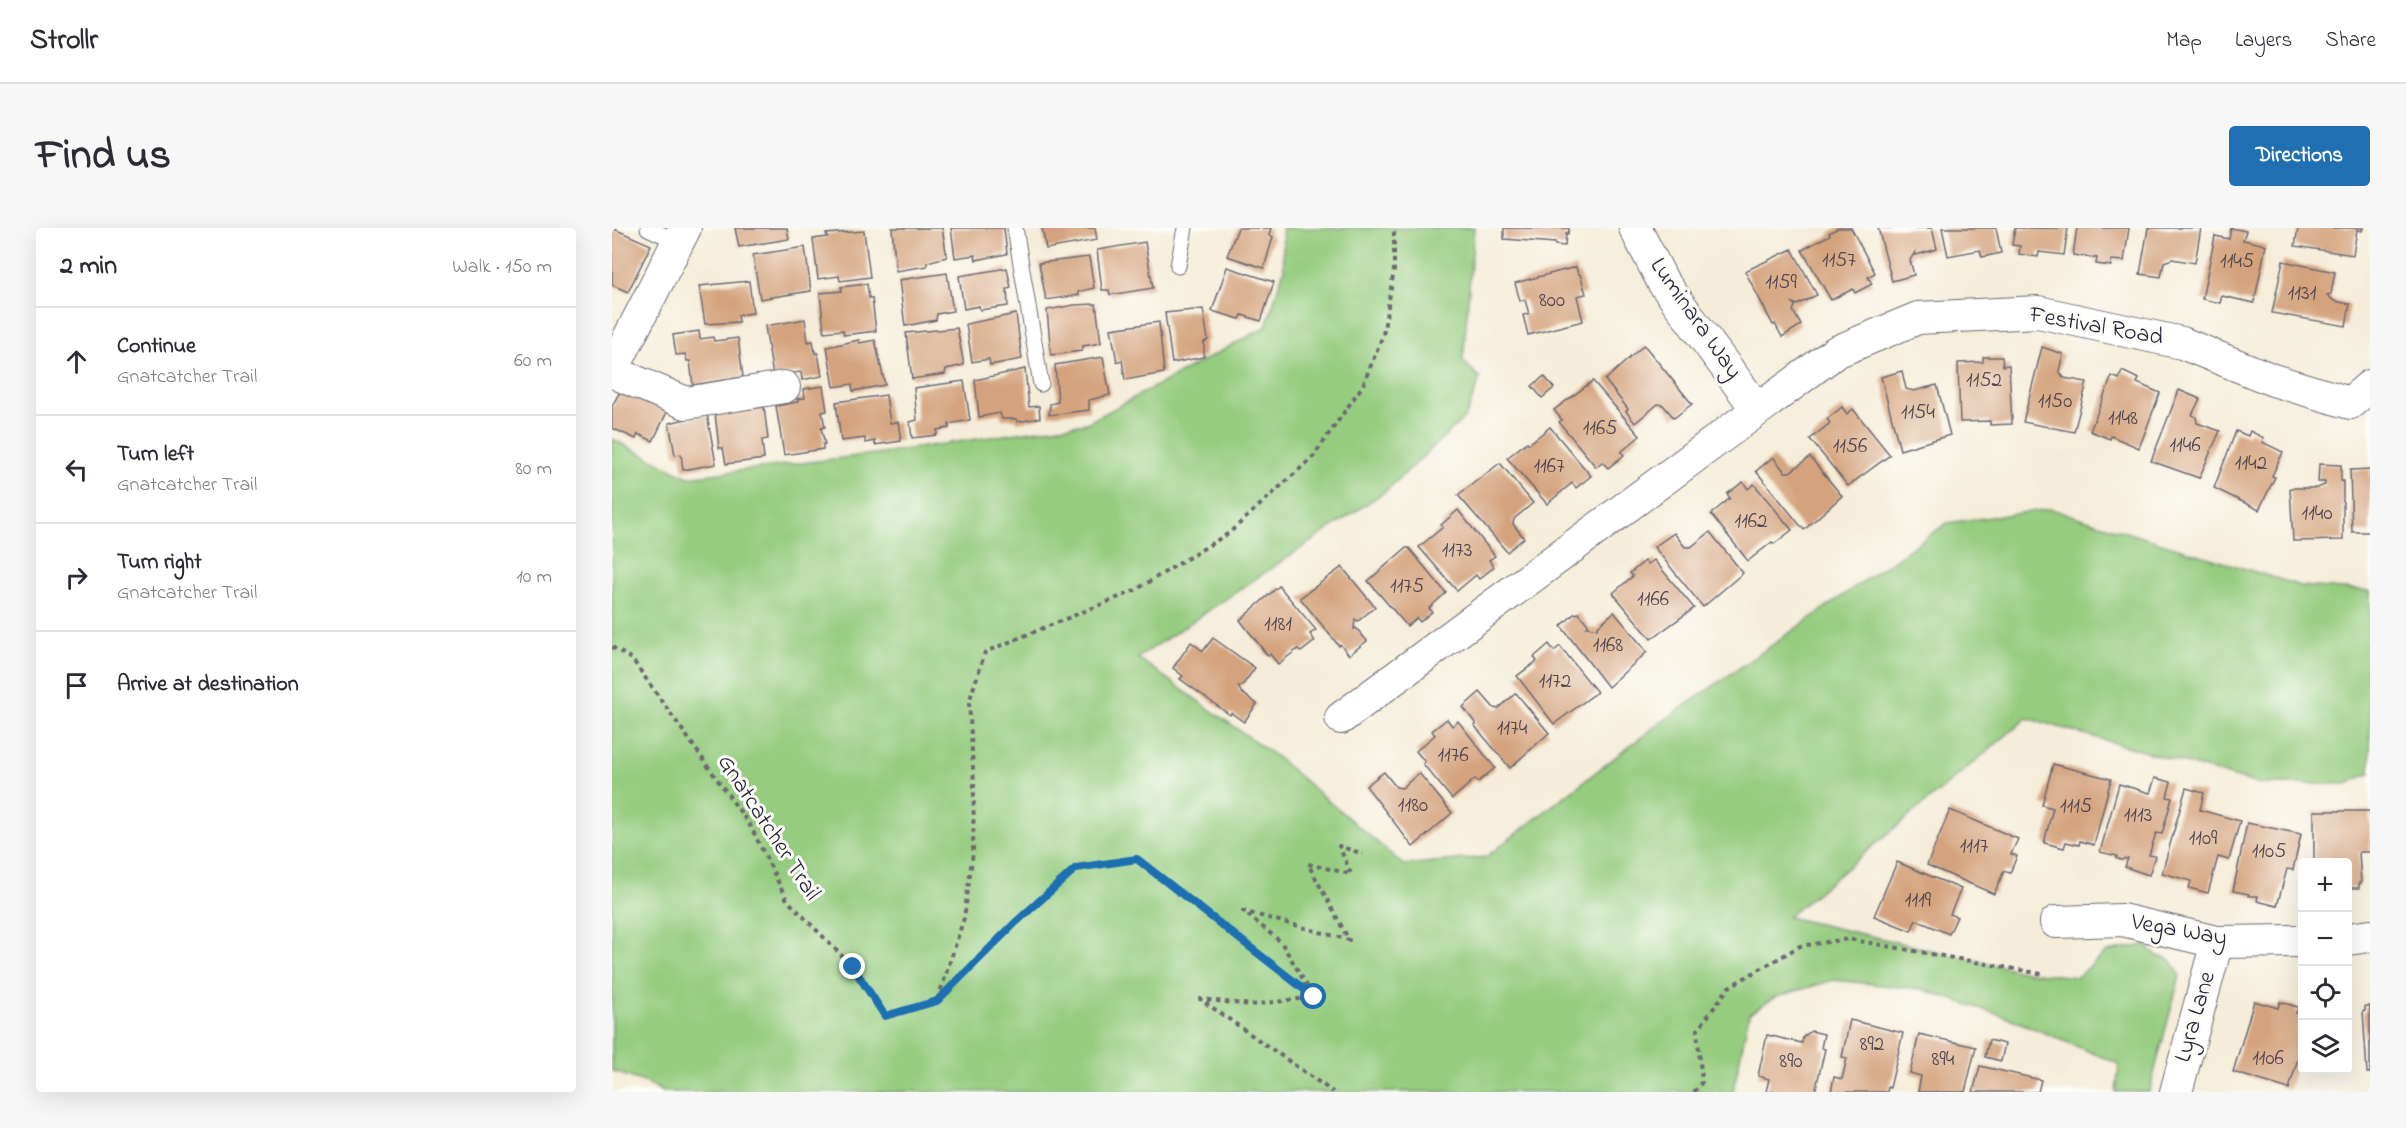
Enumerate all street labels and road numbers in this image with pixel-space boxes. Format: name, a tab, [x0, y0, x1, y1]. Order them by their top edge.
street label: Luminara Way	[1639, 251, 1750, 388]
street label: Festival Road	[2025, 298, 2166, 356]
street label: Gnatcatcher Trail	[707, 748, 829, 908]
street label: Vega Way	[2127, 905, 2230, 958]
street label: Lyra Lane	[2166, 967, 2227, 1067]

